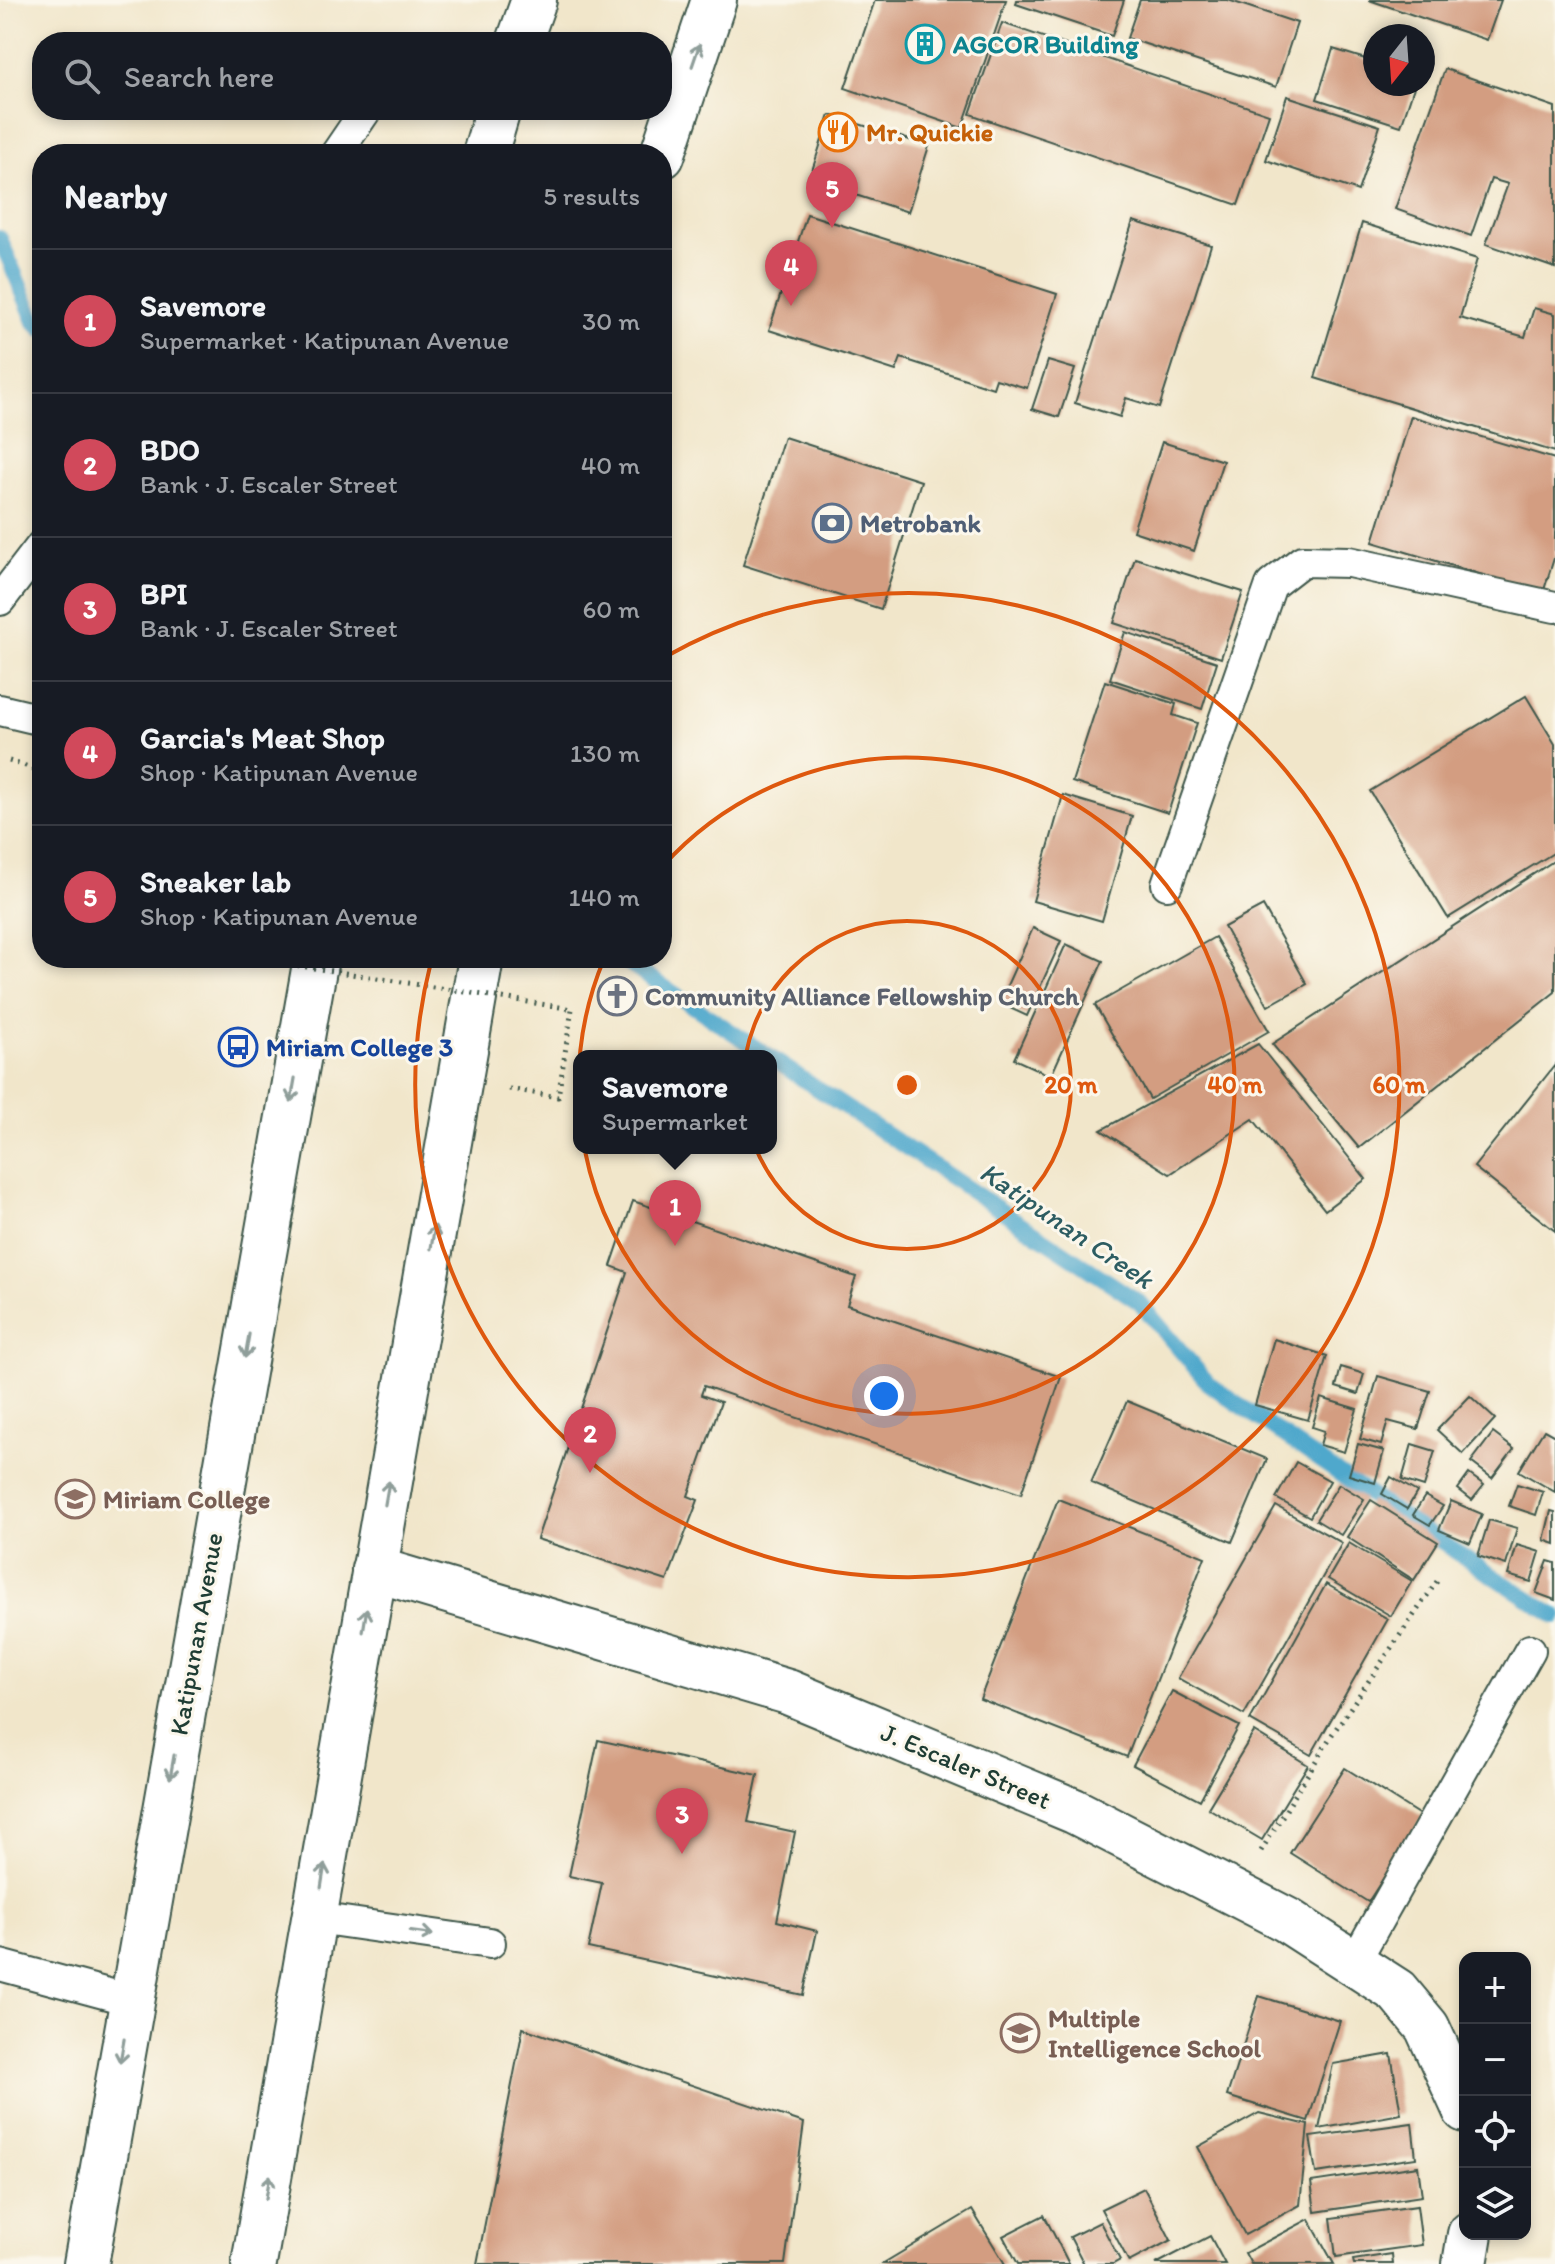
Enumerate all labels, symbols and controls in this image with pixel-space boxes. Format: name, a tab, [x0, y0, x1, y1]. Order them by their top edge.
building icon: AGCOR Building	[904, 23, 946, 65]
north arrow	[1363, 24, 1435, 96]
place label: AGCOR Building	[952, 28, 1139, 60]
search box	[32, 32, 672, 120]
one-way arrow	[689, 43, 704, 68]
icon: search	[60, 54, 104, 98]
text: Search here	[124, 58, 274, 95]
restaurant icon: Mr. Quickie	[817, 111, 859, 153]
place label: Mr. Quickie	[866, 116, 993, 148]
pin: 5	[806, 162, 858, 228]
text: Nearby	[64, 176, 167, 217]
text: 5 results	[543, 180, 640, 212]
pin: 4	[765, 240, 817, 306]
text: Savemore	[140, 287, 266, 324]
text: 1	[84, 305, 96, 337]
text: 30 m	[582, 305, 640, 337]
text: Supermarket · Katipunan Avenue	[140, 324, 509, 356]
text: BDO	[140, 431, 200, 468]
text: 2	[83, 449, 97, 481]
text: 40 m	[581, 449, 640, 481]
text: Bank · J. Escaler Street	[140, 468, 398, 500]
bank icon: Metrobank	[811, 502, 853, 544]
place label: Metrobank	[860, 507, 981, 539]
text: BPI	[140, 575, 188, 612]
text: 3	[83, 593, 97, 625]
text: 60 m	[583, 593, 640, 625]
text: Bank · J. Escaler Street	[140, 612, 398, 644]
text: Garcia's Meat Shop	[140, 719, 385, 756]
text: 4	[82, 737, 98, 769]
text: 130 m	[570, 737, 640, 769]
text: Shop · Katipunan Avenue	[140, 756, 418, 788]
text: Sneaker lab	[140, 863, 291, 900]
text: 5	[83, 881, 97, 913]
text: 140 m	[569, 881, 640, 913]
text: Shop · Katipunan Avenue	[140, 900, 418, 932]
church icon: Community Alliance Fellowship Church	[596, 975, 638, 1017]
place label: Community Alliance Fellowship Church	[645, 980, 1080, 1012]
bus stop icon: Miriam College 3	[217, 1026, 259, 1068]
place label: Miriam College 3	[266, 1031, 453, 1063]
popup	[573, 1050, 777, 1154]
text: Savemore	[602, 1068, 728, 1105]
text: 20 m	[1045, 1070, 1098, 1099]
text: 40 m	[1208, 1070, 1263, 1099]
text: 60 m	[1372, 1070, 1426, 1099]
centre of rings	[893, 1071, 921, 1099]
one-way arrow	[284, 1077, 299, 1102]
text: Supermarket	[602, 1105, 748, 1137]
water label: Katipunan Creek	[974, 1154, 1161, 1296]
pin: 1	[649, 1180, 701, 1246]
one-way arrow	[426, 1224, 441, 1250]
one-way arrow	[239, 1333, 254, 1358]
your location	[864, 1376, 904, 1416]
pin: 2	[564, 1407, 616, 1473]
school or university icon: Miriam College	[54, 1478, 96, 1520]
one-way arrow	[381, 1480, 396, 1506]
place label: Miriam College	[103, 1483, 270, 1515]
street label: Katipunan Avenue	[162, 1530, 230, 1738]
one-way arrow	[359, 1607, 374, 1633]
street label: J. Escaler Street	[876, 1716, 1056, 1816]
one-way arrow	[163, 1754, 178, 1779]
pin: 3	[656, 1788, 708, 1854]
one-way arrow	[316, 1864, 331, 1889]
one-way arrow	[408, 1926, 433, 1941]
map controls	[1459, 1952, 1531, 2240]
button: +	[1459, 1952, 1531, 2024]
place label: Multiple Intelligence School	[1048, 2002, 1262, 2064]
school or university icon: Multiple Intelligence School	[999, 2012, 1041, 2054]
button: −	[1459, 2024, 1531, 2096]
one-way arrow	[113, 2038, 128, 2063]
button: locate	[1459, 2096, 1531, 2168]
button: layers	[1459, 2168, 1531, 2240]
one-way arrow	[261, 2175, 276, 2200]

